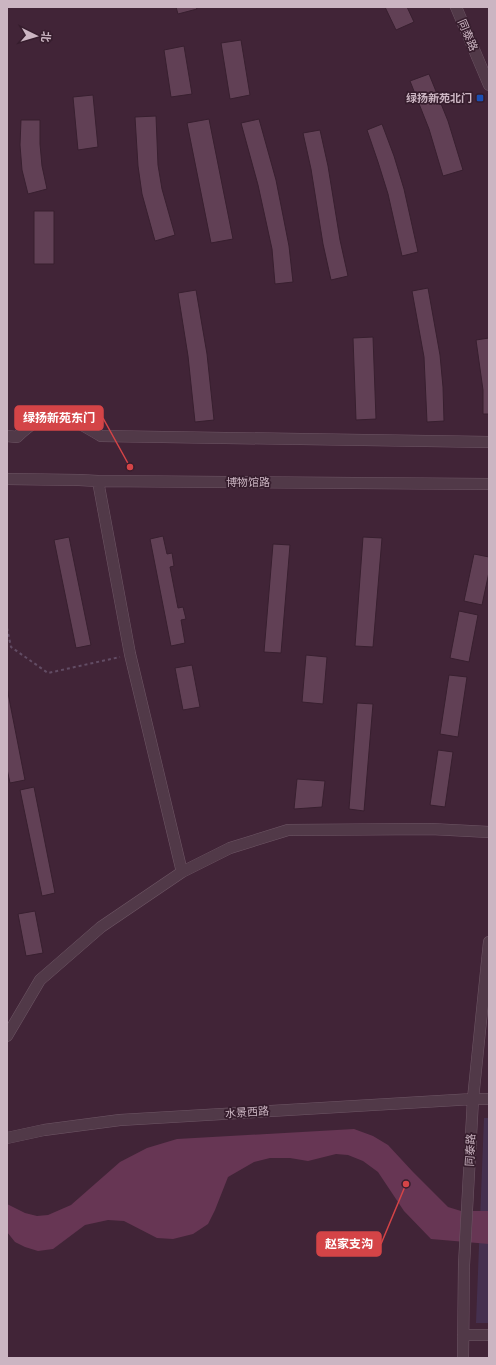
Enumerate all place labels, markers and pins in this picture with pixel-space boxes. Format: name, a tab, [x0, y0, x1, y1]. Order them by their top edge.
place label: 绿扬新苑北门	[406, 91, 472, 105]
marker: 绿扬新苑北门	[475, 93, 485, 103]
callout: 绿扬新苑东门	[15, 406, 103, 430]
callout: 赵家支沟	[317, 1232, 381, 1256]

